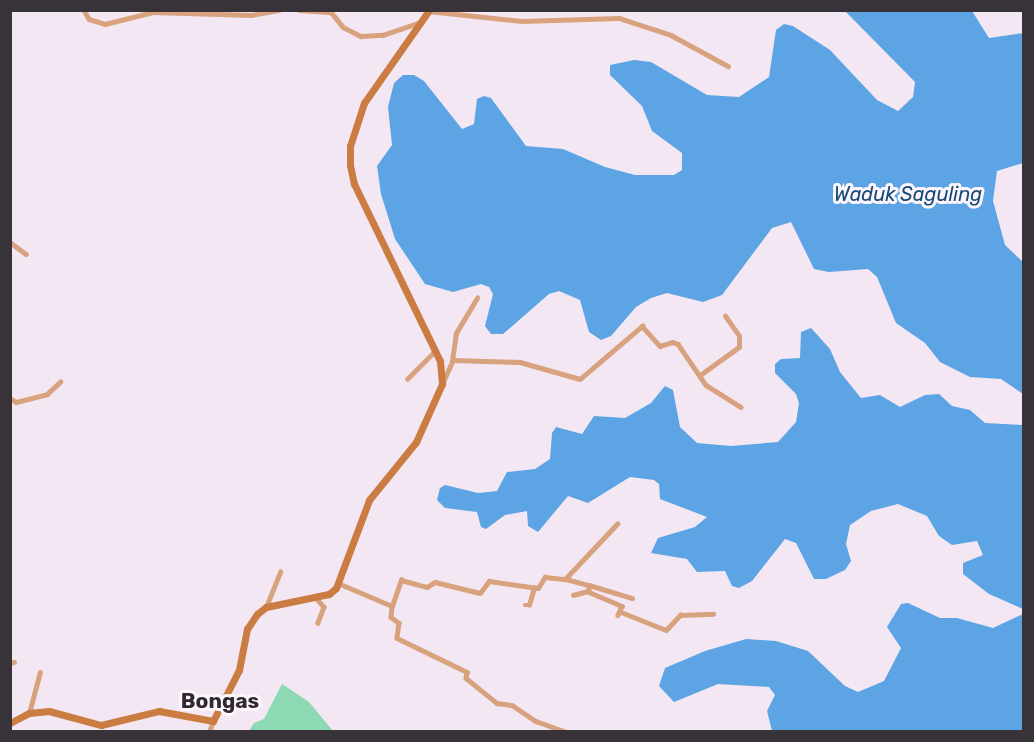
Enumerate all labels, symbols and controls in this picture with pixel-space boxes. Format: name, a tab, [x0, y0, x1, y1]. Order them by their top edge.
water label: Waduk Saguling	[834, 182, 982, 206]
district label: Bongas	[181, 688, 259, 714]

